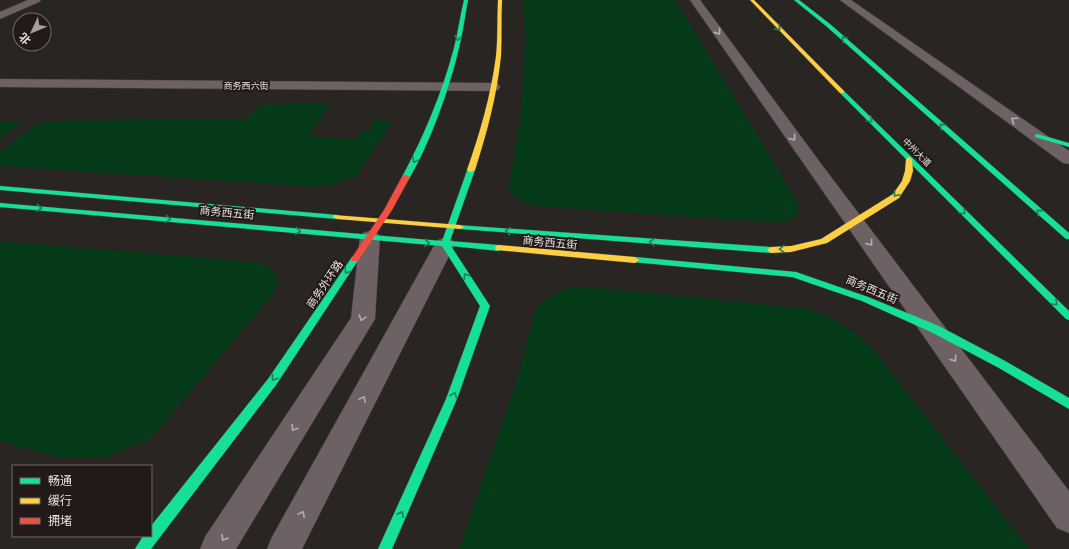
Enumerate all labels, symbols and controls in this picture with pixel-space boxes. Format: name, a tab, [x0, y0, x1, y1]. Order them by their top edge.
north arrow	[12, 12, 52, 52]
one-way arrow	[774, 23, 781, 31]
one-way arrow	[713, 28, 721, 35]
text: 北	[15, 30, 34, 48]
one-way arrow	[454, 35, 463, 41]
one-way arrow	[842, 37, 849, 44]
street label: 商务西六街	[223, 79, 269, 92]
one-way arrow	[865, 115, 873, 123]
one-way arrow	[1012, 118, 1019, 125]
one-way arrow	[939, 123, 946, 130]
one-way arrow	[789, 133, 796, 140]
street label: 中州大道	[900, 135, 934, 169]
one-way arrow	[412, 156, 419, 163]
one-way arrow	[894, 189, 901, 197]
street label: 商务西五街	[199, 202, 255, 222]
one-way arrow	[36, 204, 42, 213]
one-way arrow	[958, 207, 966, 215]
one-way arrow	[1037, 209, 1044, 216]
one-way arrow	[165, 214, 171, 223]
one-way arrow	[295, 226, 301, 235]
one-way arrow	[505, 227, 511, 236]
street label: 商务西五街	[522, 232, 578, 252]
one-way arrow	[424, 238, 430, 247]
one-way arrow	[649, 238, 655, 247]
one-way arrow	[865, 239, 873, 246]
one-way arrow	[779, 245, 785, 254]
street label: 商务外环路	[302, 257, 346, 311]
one-way arrow	[345, 267, 352, 274]
street label: 商务西五街	[844, 271, 900, 307]
one-way arrow	[463, 273, 470, 280]
one-way arrow	[1050, 298, 1058, 306]
one-way arrow	[358, 314, 366, 321]
one-way arrow	[950, 355, 957, 362]
one-way arrow	[272, 374, 279, 381]
one-way arrow	[449, 391, 457, 398]
one-way arrow	[358, 396, 365, 404]
one-way arrow	[291, 424, 298, 431]
legend	[12, 465, 152, 537]
text: 畅通	[48, 472, 72, 489]
text: 缓行	[48, 492, 72, 509]
one-way arrow	[396, 510, 404, 518]
one-way arrow	[297, 511, 305, 519]
text: 拥堵	[48, 512, 72, 529]
one-way arrow	[221, 534, 229, 541]

